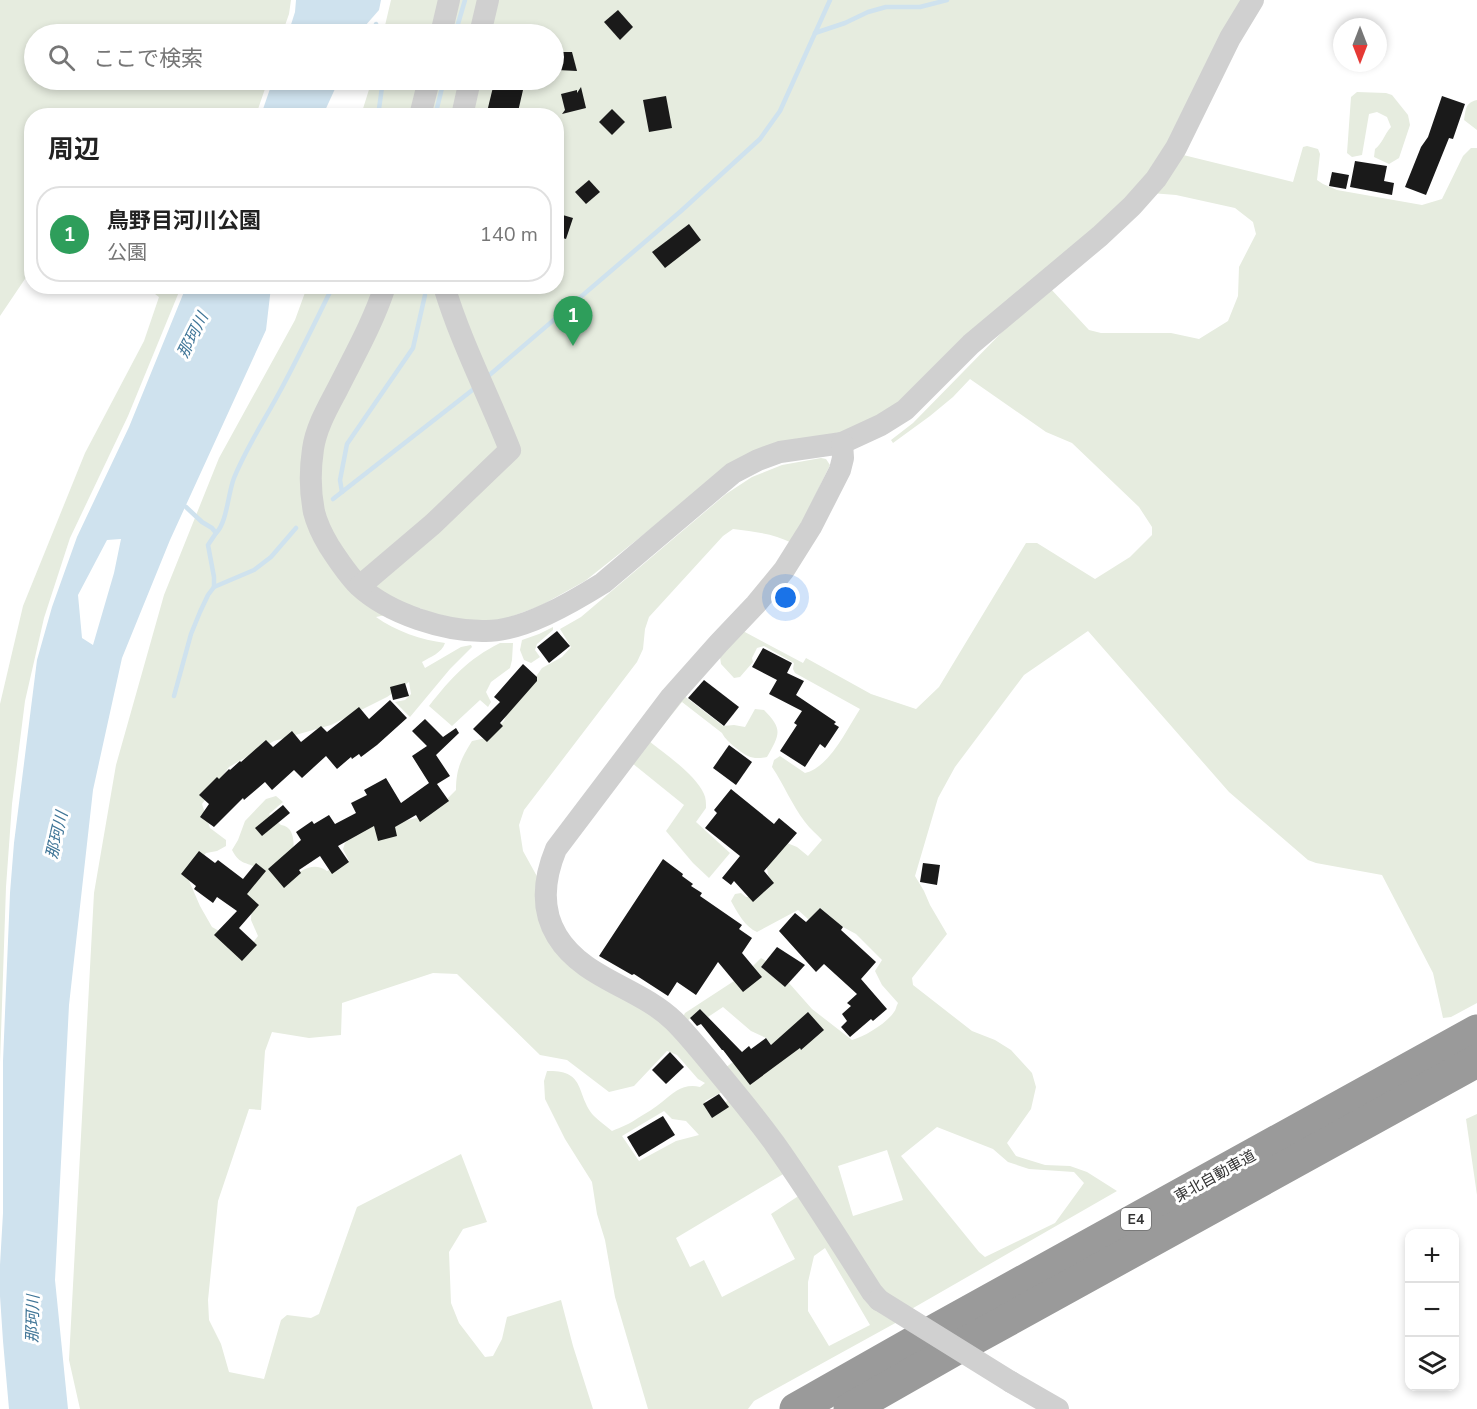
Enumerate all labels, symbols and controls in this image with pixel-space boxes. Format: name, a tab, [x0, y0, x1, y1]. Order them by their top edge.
north arrow	[1333, 18, 1387, 72]
search box	[24, 24, 564, 90]
icon: search	[45, 41, 78, 74]
text: ここで検索	[93, 44, 203, 74]
text: 周辺	[48, 132, 100, 167]
text: 鳥野目河川公園	[107, 206, 261, 236]
text: 1	[64, 221, 76, 248]
text: 140 m	[480, 221, 538, 248]
text: 公園	[107, 239, 147, 266]
pin: 1	[554, 296, 592, 346]
water label: 那珂川	[172, 307, 214, 362]
your location	[771, 583, 800, 612]
water label: 那珂川	[41, 807, 74, 861]
street label: 東北自動車道	[1171, 1145, 1259, 1207]
road number: E4	[1121, 1208, 1151, 1230]
map controls	[1405, 1229, 1459, 1391]
button: +	[1405, 1229, 1459, 1283]
button: −	[1405, 1283, 1459, 1337]
water label: 那珂川	[22, 1293, 44, 1343]
button: layers	[1405, 1337, 1459, 1391]

